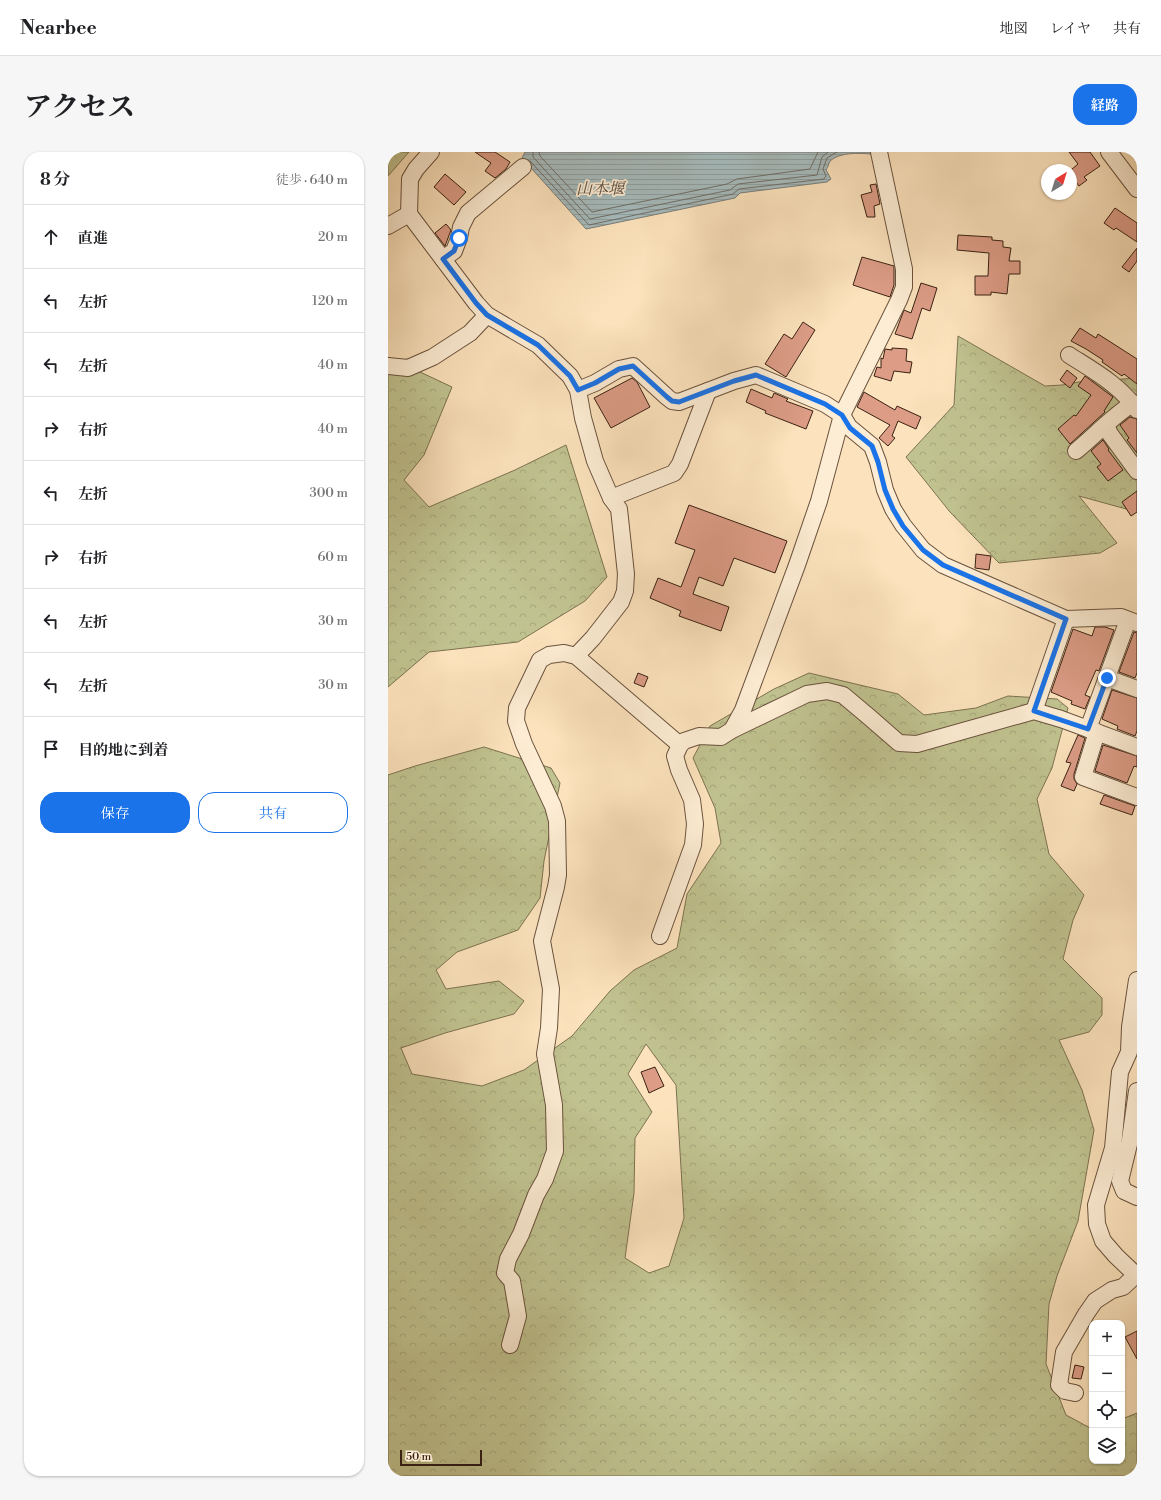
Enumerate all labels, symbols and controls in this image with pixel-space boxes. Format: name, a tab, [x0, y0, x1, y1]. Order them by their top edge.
text: Nearbee	[20, 16, 97, 40]
text: 地図	[1000, 20, 1028, 38]
text: レイヤ	[1050, 20, 1091, 38]
text: 共有	[1113, 20, 1141, 38]
button: 経路	[1073, 84, 1137, 125]
text: アクセス	[24, 90, 135, 125]
north arrow	[1041, 164, 1077, 200]
text: 8 分	[40, 169, 71, 191]
text: 徒歩 · 640 m	[276, 172, 348, 188]
water label: 山本堰	[576, 179, 627, 199]
icon: ahead	[40, 226, 62, 248]
text: 直進	[78, 229, 108, 248]
text: 20 m	[318, 229, 348, 245]
route start	[450, 229, 468, 247]
icon: left	[40, 290, 62, 312]
text: 左折	[78, 293, 108, 312]
text: 120 m	[312, 293, 348, 309]
icon: left	[40, 354, 62, 376]
text: 左折	[78, 357, 108, 376]
text: 40 m	[318, 357, 348, 373]
icon: right	[40, 418, 62, 440]
text: 右折	[78, 421, 108, 440]
text: 40 m	[318, 421, 348, 437]
icon: left	[40, 482, 62, 504]
text: 左折	[78, 485, 108, 504]
text: 300 m	[310, 485, 348, 501]
icon: right	[40, 546, 62, 568]
text: 右折	[78, 549, 108, 568]
text: 60 m	[317, 549, 348, 565]
icon: left	[40, 610, 62, 632]
text: 左折	[78, 613, 108, 632]
text: 30 m	[318, 613, 348, 629]
route end	[1098, 669, 1116, 687]
icon: left	[40, 674, 62, 696]
text: 左折	[78, 677, 108, 696]
text: 30 m	[318, 677, 348, 693]
icon: arrive	[40, 738, 62, 760]
text: 目的地に到着	[78, 741, 168, 760]
button: 保存	[40, 792, 190, 833]
button: 共有	[198, 792, 348, 833]
map controls	[1089, 1320, 1125, 1464]
button: +	[1089, 1320, 1125, 1356]
button: −	[1089, 1356, 1125, 1392]
button: locate	[1089, 1392, 1125, 1428]
button: layers	[1089, 1428, 1125, 1464]
scale bar	[400, 1448, 482, 1467]
text: 50 m	[406, 1450, 431, 1464]

